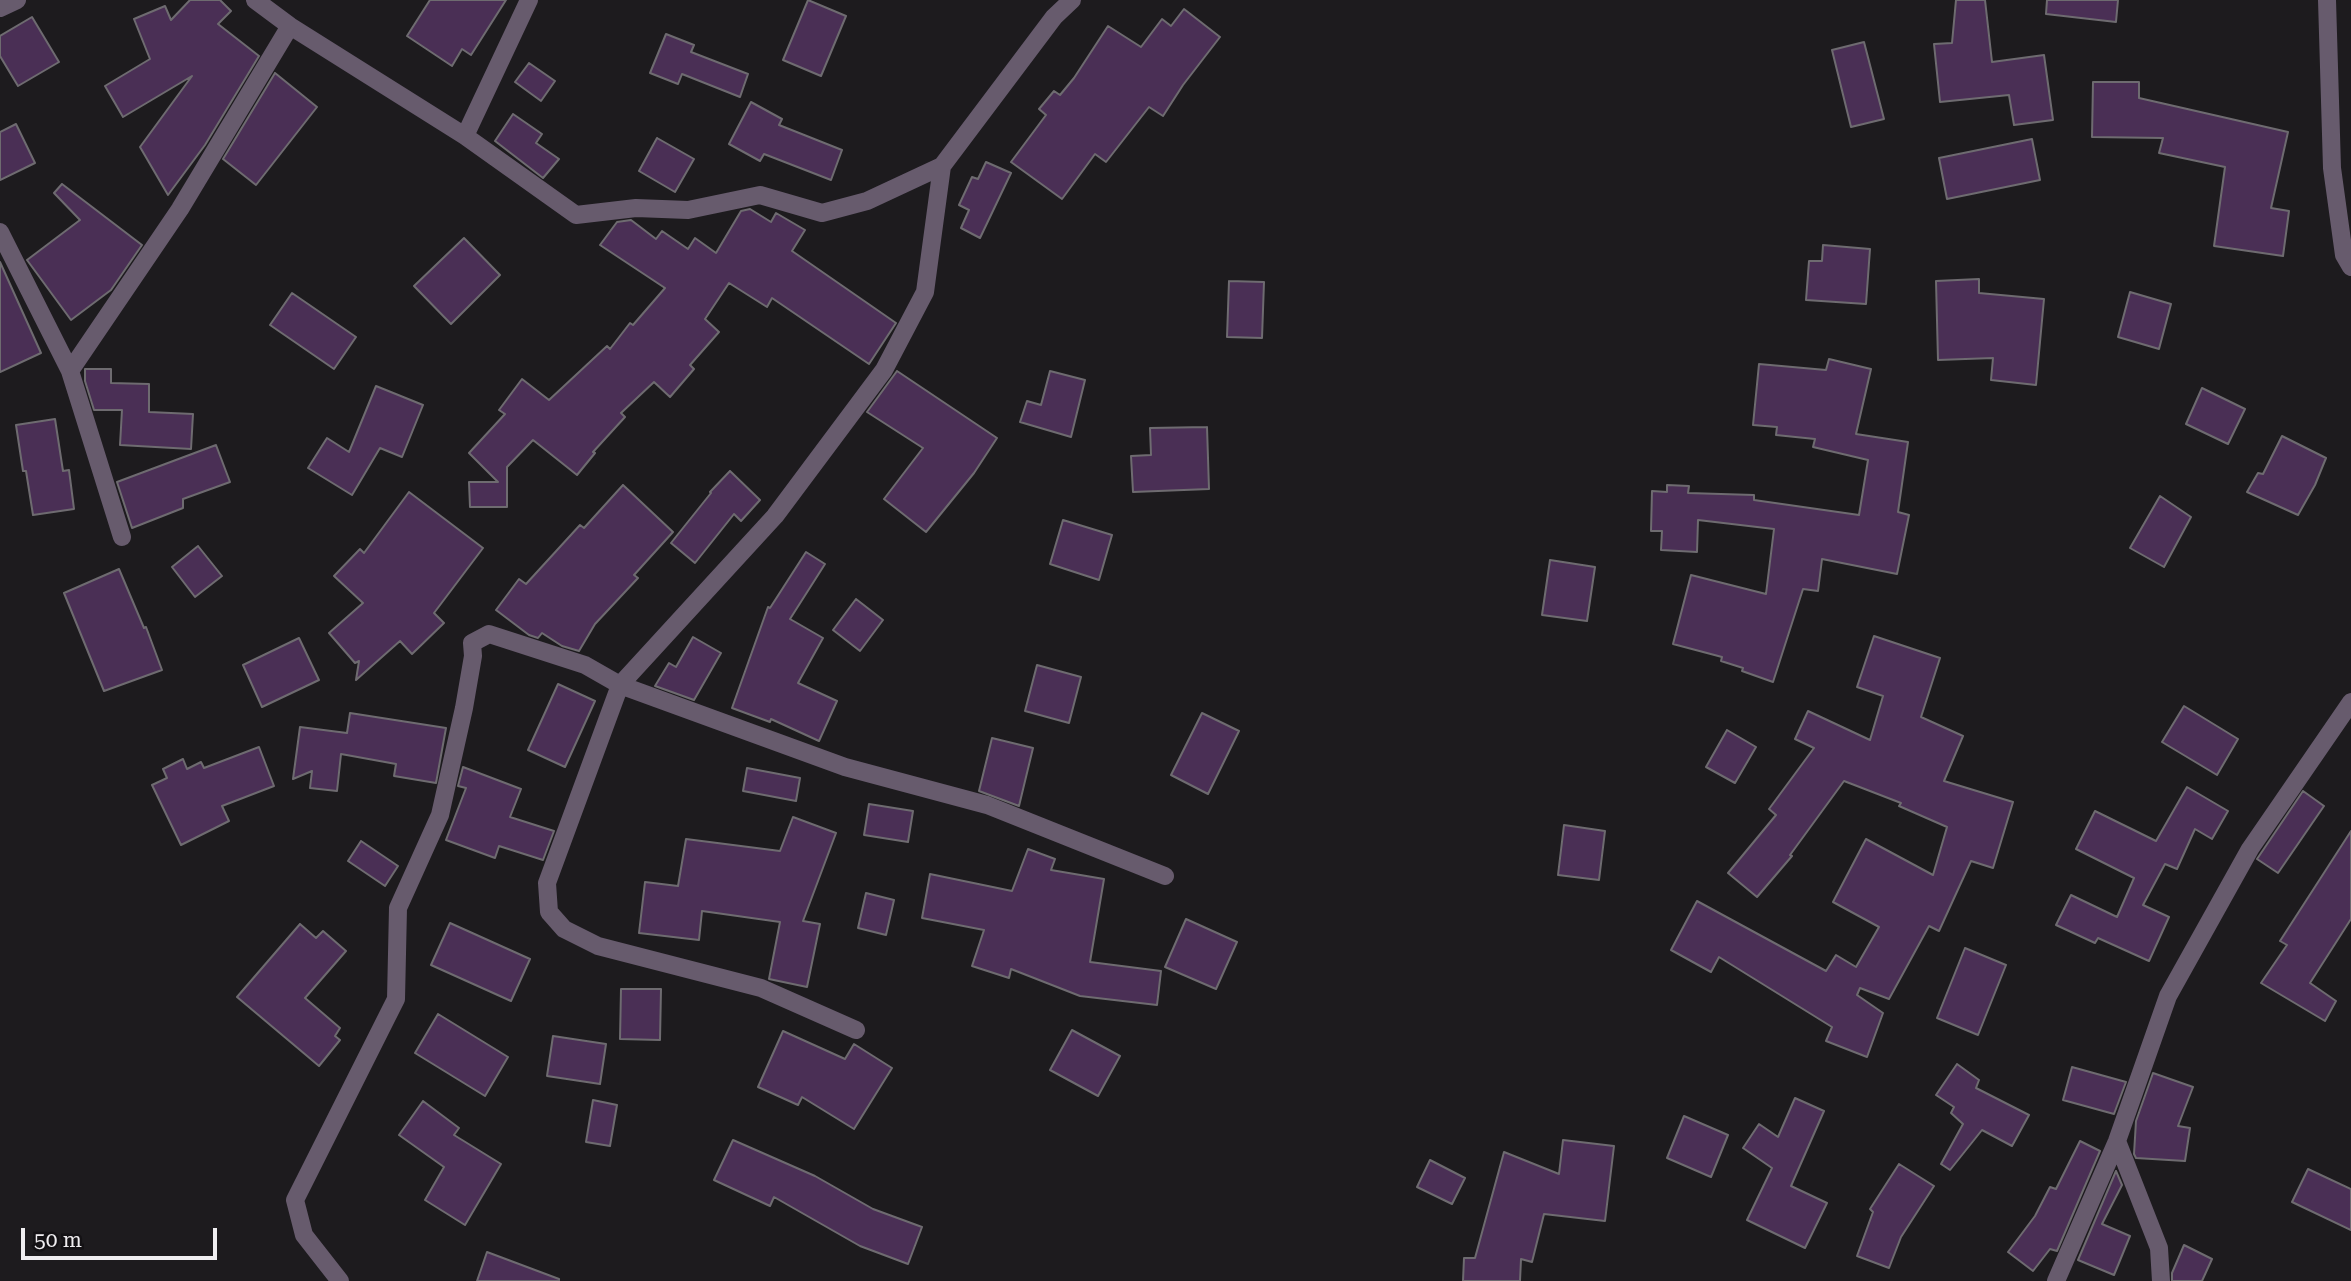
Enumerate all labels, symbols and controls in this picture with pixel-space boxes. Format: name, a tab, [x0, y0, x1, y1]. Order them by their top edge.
scale bar	[24, 1214, 220, 1258]
text: 50 m	[34, 1228, 82, 1252]

